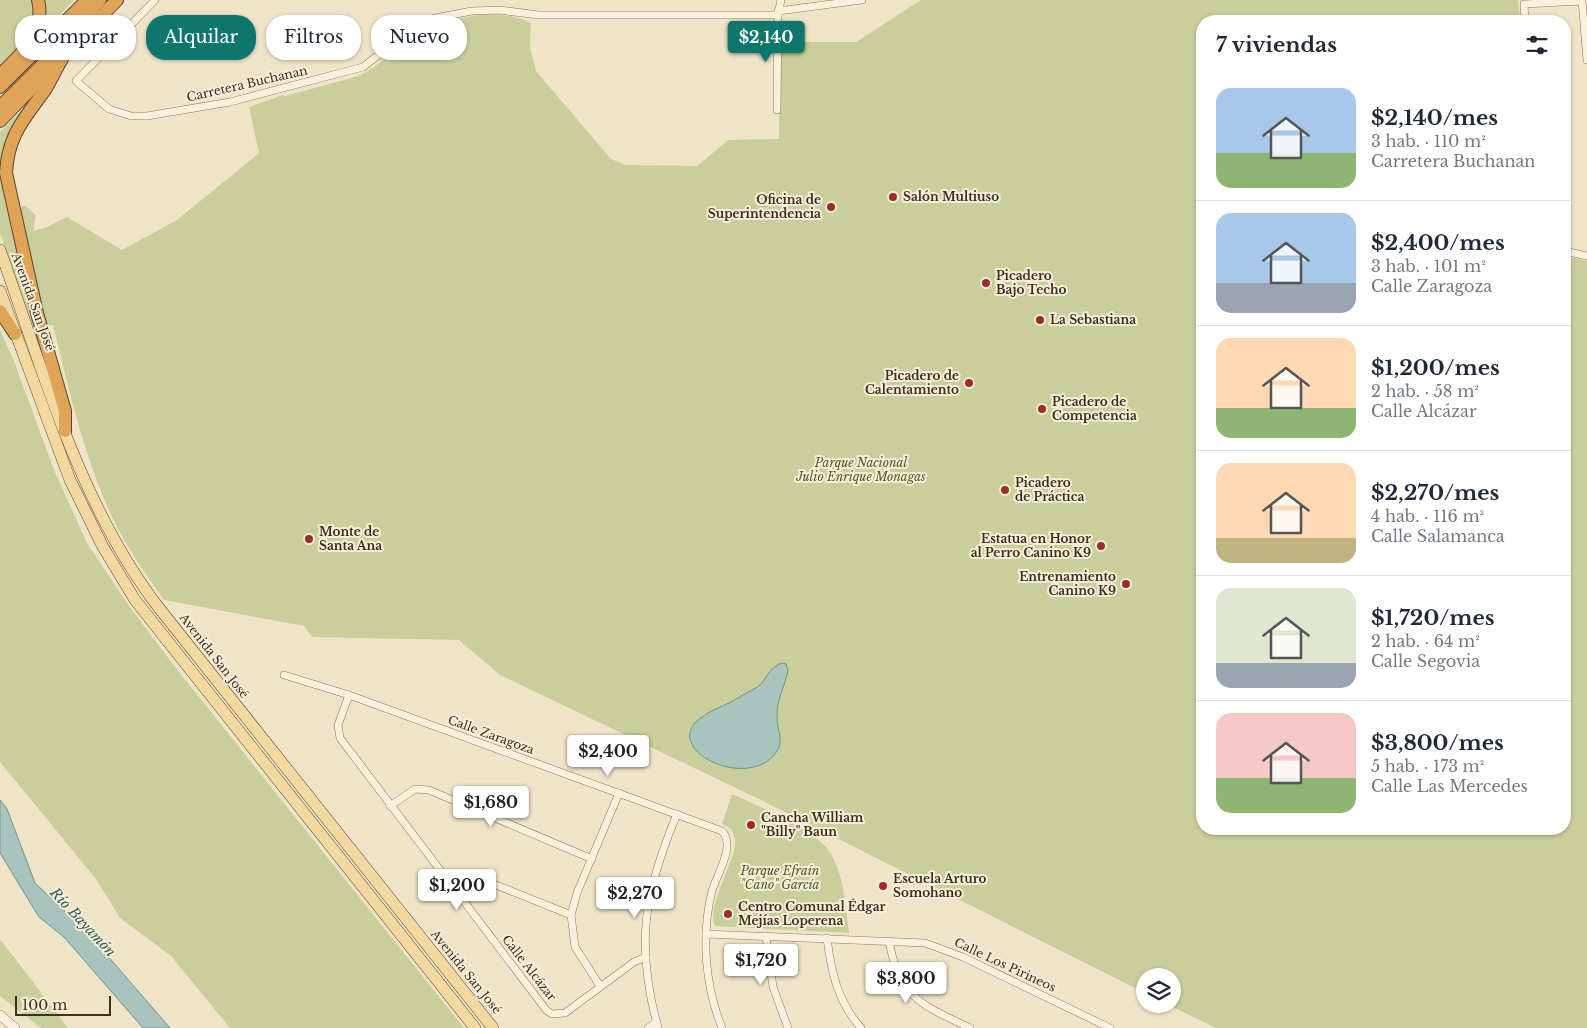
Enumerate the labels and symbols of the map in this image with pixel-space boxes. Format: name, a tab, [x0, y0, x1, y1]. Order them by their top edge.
pin: $2,140	[725, 20, 807, 63]
street label: Carretera Buchanan	[185, 62, 309, 105]
place label: Salón Multiuso	[903, 189, 999, 204]
marker: Salón Multiuso	[887, 191, 899, 203]
place label: Oficina de Superintendencia	[708, 192, 821, 221]
marker: Oficina de Superintendencia	[825, 201, 837, 213]
street label: Avenida San José	[8, 250, 58, 353]
place label: Picadero Bajo Techo	[996, 268, 1066, 297]
marker: Picadero Bajo Techo	[980, 277, 992, 289]
place label: La Sebastiana	[1050, 312, 1136, 327]
marker: La Sebastiana	[1034, 314, 1046, 326]
place label: Picadero de Calentamiento	[865, 368, 959, 397]
marker: Picadero de Calentamiento	[963, 377, 975, 389]
place label: Picadero de Competencia	[1052, 394, 1137, 423]
marker: Picadero de Competencia	[1036, 403, 1048, 415]
park label: Parque Nacional Julio Enrique Monagas	[795, 455, 926, 484]
place label: Picadero de Práctica	[1015, 475, 1084, 504]
marker: Picadero de Práctica	[999, 484, 1011, 496]
place label: Monte de Santa Ana	[319, 524, 382, 553]
place label: Estatua en Honor al Perro Canino K9	[971, 531, 1091, 560]
marker: Monte de Santa Ana	[303, 533, 315, 545]
marker: Estatua en Honor al Perro Canino K9	[1095, 540, 1107, 552]
place label: Entrenamiento Canino K9	[1019, 569, 1116, 598]
marker: Entrenamiento Canino K9	[1120, 578, 1132, 590]
street label: Avenida San José	[176, 609, 252, 701]
street label: Calle Zaragoza	[446, 712, 537, 757]
pin: $2,400	[567, 734, 649, 777]
pin: $1,680	[450, 786, 532, 828]
place label: Cancha William "Billy" Baun	[761, 810, 864, 839]
marker: Cancha William "Billy" Baun	[745, 819, 757, 831]
park label: Parque Efraín "Cano" García	[740, 863, 820, 892]
pin: $1,200	[416, 868, 498, 911]
place label: Escuela Arturo Somohano	[893, 871, 987, 900]
pin: $2,270	[594, 876, 676, 919]
marker: Escuela Arturo Somohano	[877, 880, 889, 892]
water label: Río Bayamón	[46, 883, 120, 961]
place label: Centro Comunal Édgar Mejías Loperena	[738, 898, 886, 928]
marker: Centro Comunal Édgar Mejías Loperena	[722, 908, 734, 920]
street label: Avenida San José	[427, 926, 505, 1017]
street label: Calle Alcázar	[499, 932, 560, 1004]
street label: Calle Los Pirineos	[952, 934, 1058, 995]
pin: $1,720	[720, 944, 802, 986]
pin: $3,800	[865, 962, 947, 1004]
scale bar	[15, 993, 111, 1016]

